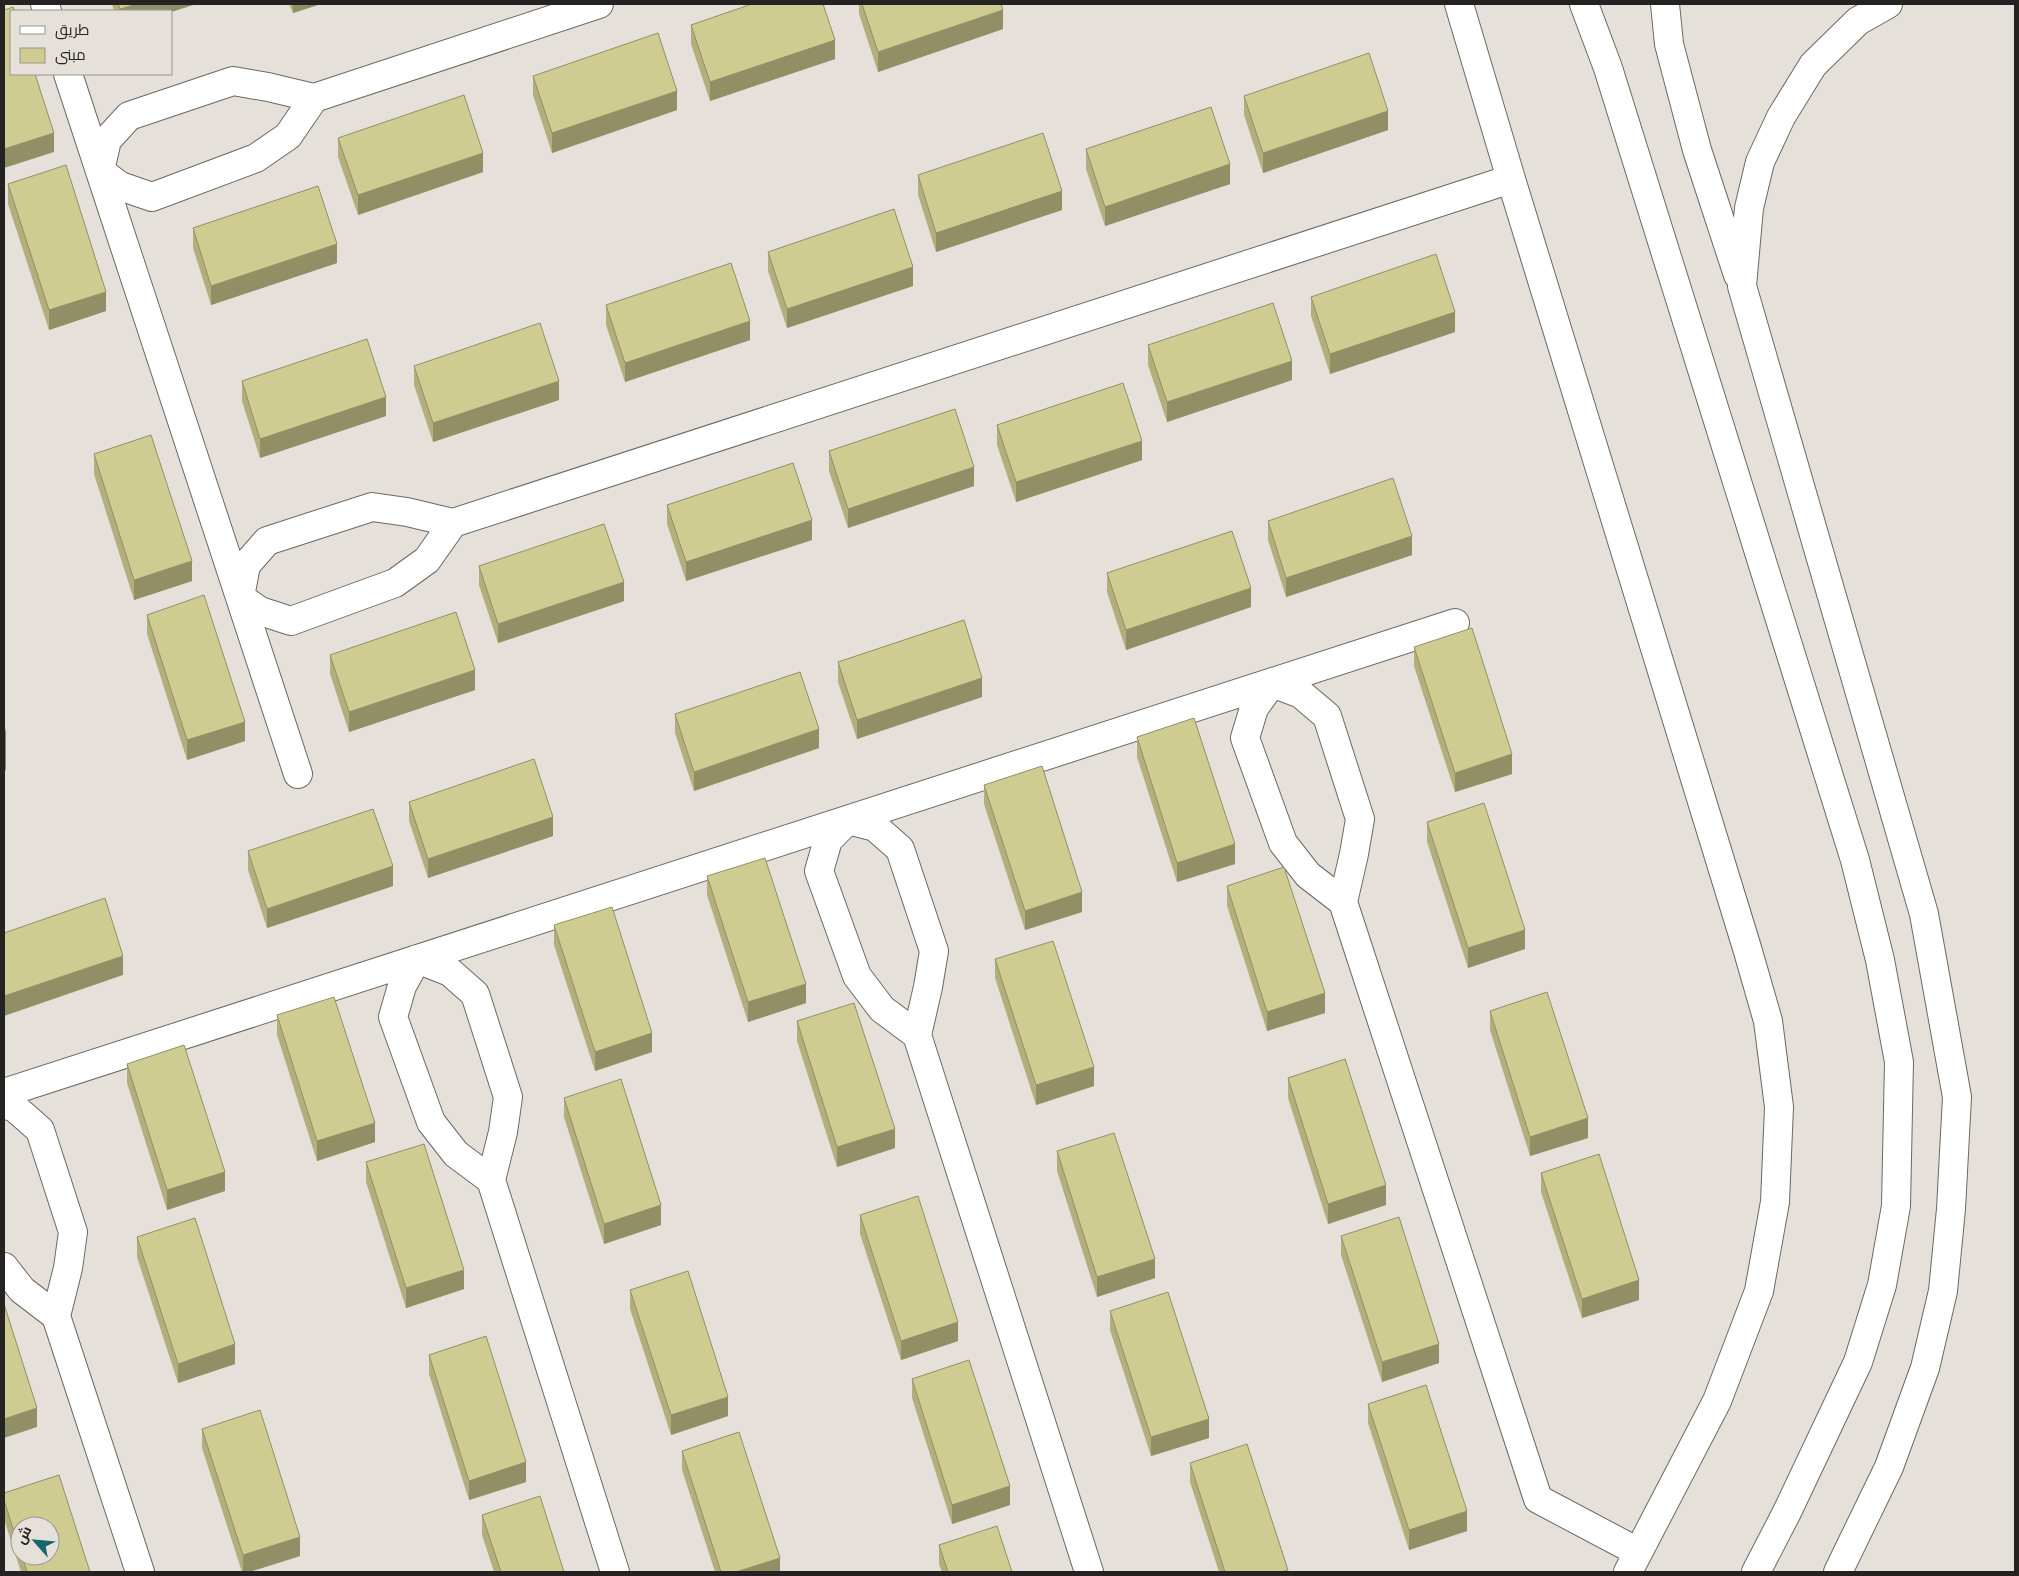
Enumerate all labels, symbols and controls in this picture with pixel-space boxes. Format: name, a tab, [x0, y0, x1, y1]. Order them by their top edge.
legend	[10, 10, 172, 75]
text: طريق	[55, 21, 89, 40]
text: مبنى	[55, 46, 86, 65]
north arrow	[10, 1516, 60, 1566]
text: ش	[12, 1523, 36, 1547]

